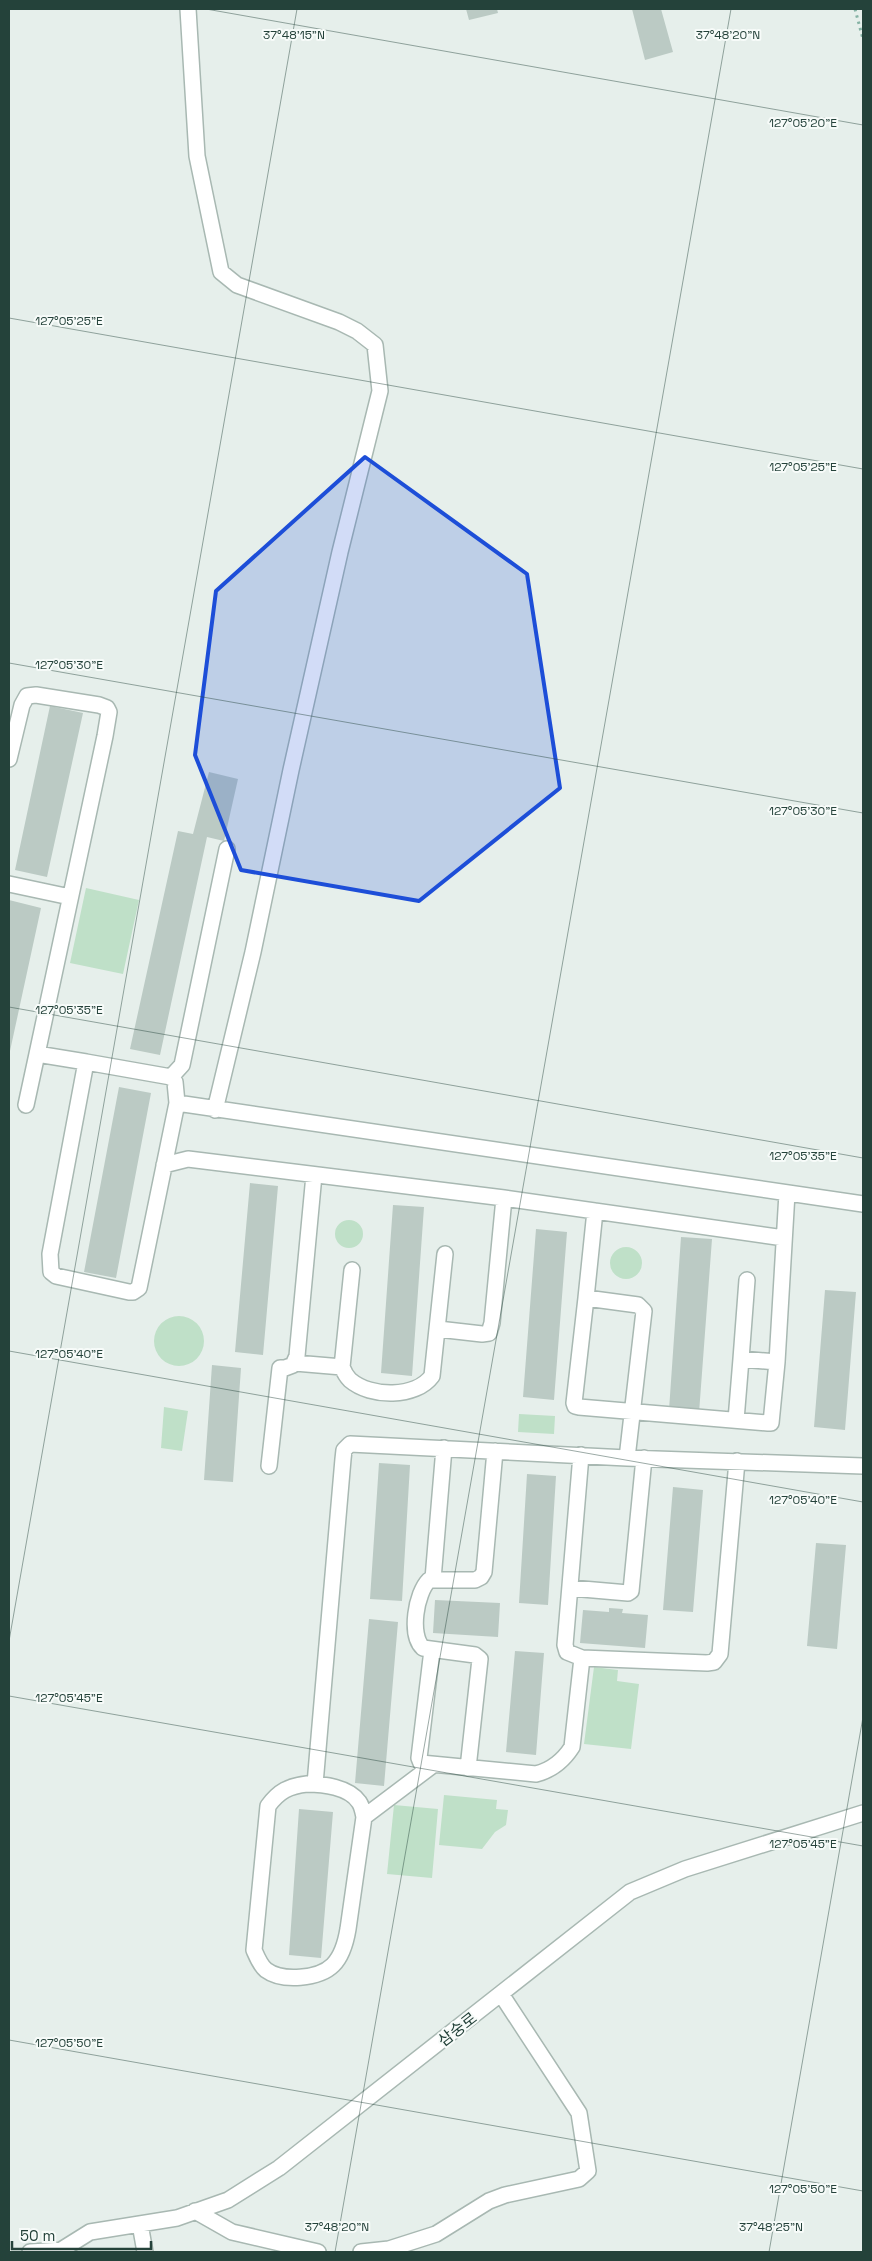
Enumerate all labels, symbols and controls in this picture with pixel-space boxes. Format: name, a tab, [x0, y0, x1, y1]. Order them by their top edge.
text: 37°48'15"N	[263, 27, 325, 43]
text: 37°48'20"N	[696, 27, 760, 43]
text: 127°05'20"E	[769, 115, 837, 131]
text: 127°05'25"E	[35, 313, 103, 329]
text: 127°05'25"E	[769, 459, 837, 475]
text: 127°05'30"E	[35, 657, 103, 673]
text: 127°05'30"E	[769, 803, 837, 819]
text: 127°05'35"E	[35, 1002, 103, 1018]
text: 127°05'35"E	[769, 1148, 837, 1164]
text: 127°05'40"E	[35, 1346, 103, 1362]
text: 127°05'40"E	[769, 1492, 837, 1508]
text: 127°05'45"E	[35, 1690, 103, 1706]
text: 127°05'45"E	[769, 1836, 837, 1852]
street label: 삼숭로	[433, 2007, 481, 2051]
text: 127°05'50"E	[35, 2035, 103, 2051]
text: 127°05'50"E	[769, 2181, 837, 2197]
scale bar	[12, 2218, 151, 2250]
text: 37°48'20"N	[305, 2219, 369, 2235]
text: 37°48'25"N	[739, 2219, 803, 2235]
text: 50 m	[20, 2226, 55, 2245]

